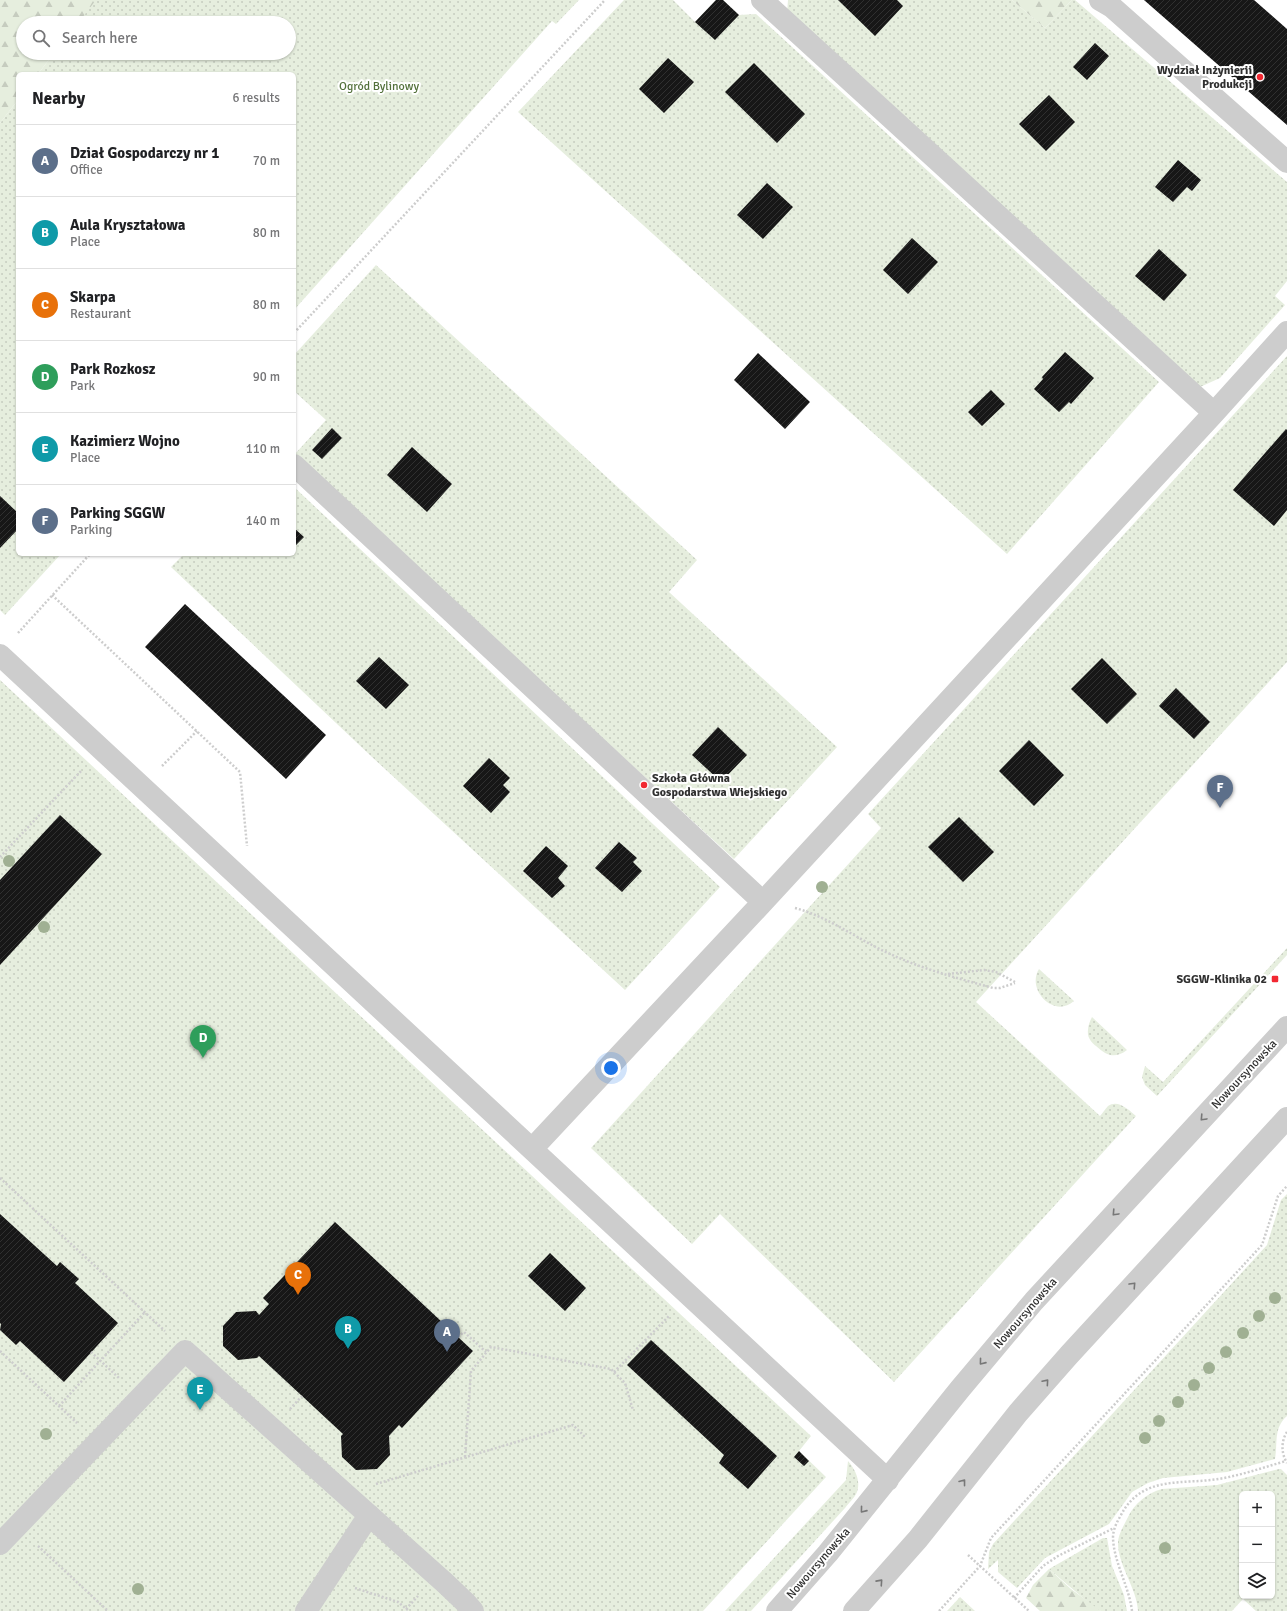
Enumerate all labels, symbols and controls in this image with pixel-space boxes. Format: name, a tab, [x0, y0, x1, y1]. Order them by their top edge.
search box	[16, 16, 296, 60]
icon: search	[30, 27, 52, 49]
text: Search here	[62, 29, 138, 47]
place label: Wydział Inżynierii Produkcji	[1157, 63, 1252, 92]
marker: Wydział Inżynierii Produkcji	[1255, 72, 1265, 82]
park label: Ogród Bylinowy	[339, 79, 419, 94]
text: Nearby	[32, 88, 85, 109]
text: 6 results	[232, 90, 280, 106]
text: Dział Gospodarczy nr 1	[70, 144, 219, 162]
text: A	[41, 153, 49, 169]
text: 70 m	[253, 153, 280, 169]
text: Office	[70, 162, 103, 178]
text: Aula Kryształowa	[70, 216, 186, 234]
text: B	[41, 225, 49, 241]
text: 80 m	[253, 225, 280, 241]
text: Place	[70, 234, 100, 250]
text: Skarpa	[70, 288, 116, 306]
text: C	[41, 297, 49, 313]
text: 80 m	[253, 297, 280, 313]
text: Restaurant	[70, 306, 131, 322]
text: Park Rozkosz	[70, 360, 156, 378]
text: D	[41, 369, 49, 385]
text: 90 m	[253, 369, 280, 385]
text: Park	[70, 378, 95, 394]
text: Kazimierz Wojno	[70, 432, 180, 450]
text: E	[41, 441, 49, 457]
text: 110 m	[246, 441, 280, 457]
text: Place	[70, 450, 100, 466]
text: Parking SGGW	[70, 504, 165, 522]
text: F	[42, 513, 48, 529]
text: 140 m	[246, 513, 280, 529]
text: Parking	[70, 522, 112, 538]
place label: Szkoła Główna Gospodarstwa Wiejskiego	[652, 771, 787, 800]
pin: F	[1207, 775, 1233, 808]
marker: Szkoła Główna Gospodarstwa Wiejskiego	[639, 780, 649, 790]
place label: SGGW-Klinika 02	[1177, 972, 1267, 987]
marker: SGGW-Klinika 02	[1270, 974, 1280, 984]
pin: D	[190, 1025, 216, 1058]
street label: Nowoursynowska	[1208, 1036, 1280, 1112]
your location	[601, 1058, 621, 1078]
one-way arrow	[1201, 1113, 1208, 1120]
one-way arrow	[1113, 1208, 1120, 1216]
pin: C	[285, 1262, 311, 1295]
street label: Nowoursynowska	[990, 1275, 1060, 1352]
one-way arrow	[1128, 1282, 1136, 1290]
pin: B	[335, 1316, 361, 1349]
pin: A	[434, 1319, 460, 1352]
one-way arrow	[980, 1358, 987, 1365]
pin: E	[187, 1377, 213, 1410]
one-way arrow	[1041, 1379, 1048, 1386]
one-way arrow	[958, 1479, 965, 1486]
map controls	[1239, 1491, 1275, 1599]
button: +	[1239, 1491, 1275, 1527]
one-way arrow	[861, 1505, 868, 1512]
street label: Nowoursynowska	[783, 1525, 853, 1602]
button: −	[1239, 1527, 1275, 1563]
button: layers	[1239, 1563, 1275, 1599]
one-way arrow	[875, 1579, 883, 1587]

